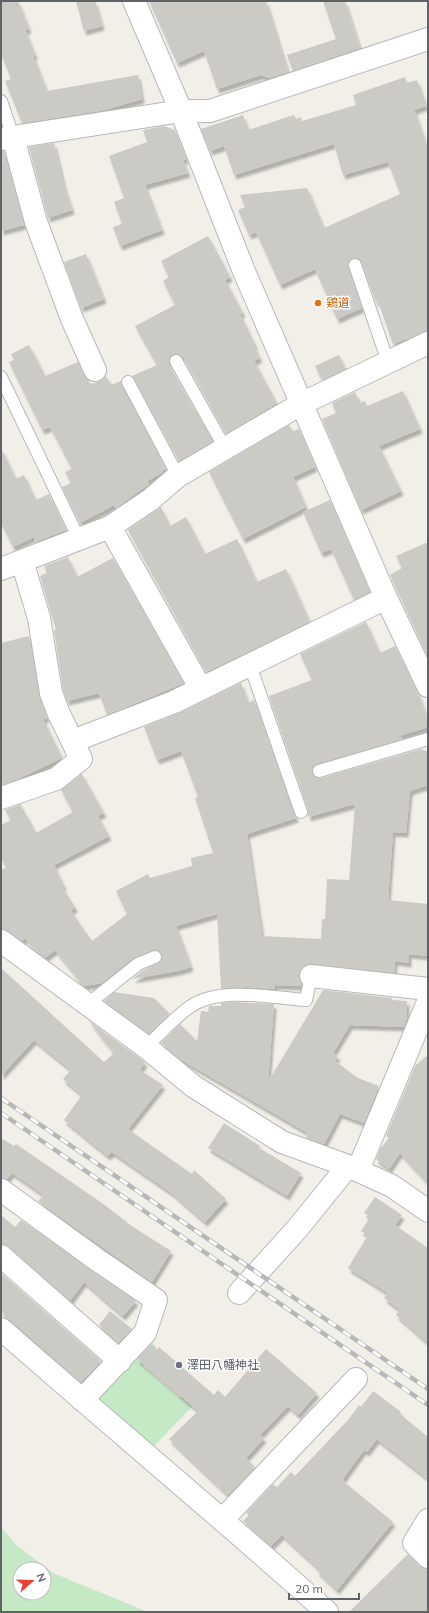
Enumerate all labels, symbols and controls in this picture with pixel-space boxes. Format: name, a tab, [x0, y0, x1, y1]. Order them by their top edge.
place label: 鶏道	[326, 295, 350, 310]
marker: 鶏道	[313, 298, 323, 308]
place label: 澤田八幡神社	[187, 1357, 259, 1372]
marker: 澤田八幡神社	[174, 1360, 184, 1370]
north arrow	[12, 1561, 52, 1601]
text: N	[33, 1571, 49, 1584]
scale bar	[289, 1575, 359, 1601]
text: 20 m	[295, 1581, 323, 1596]

